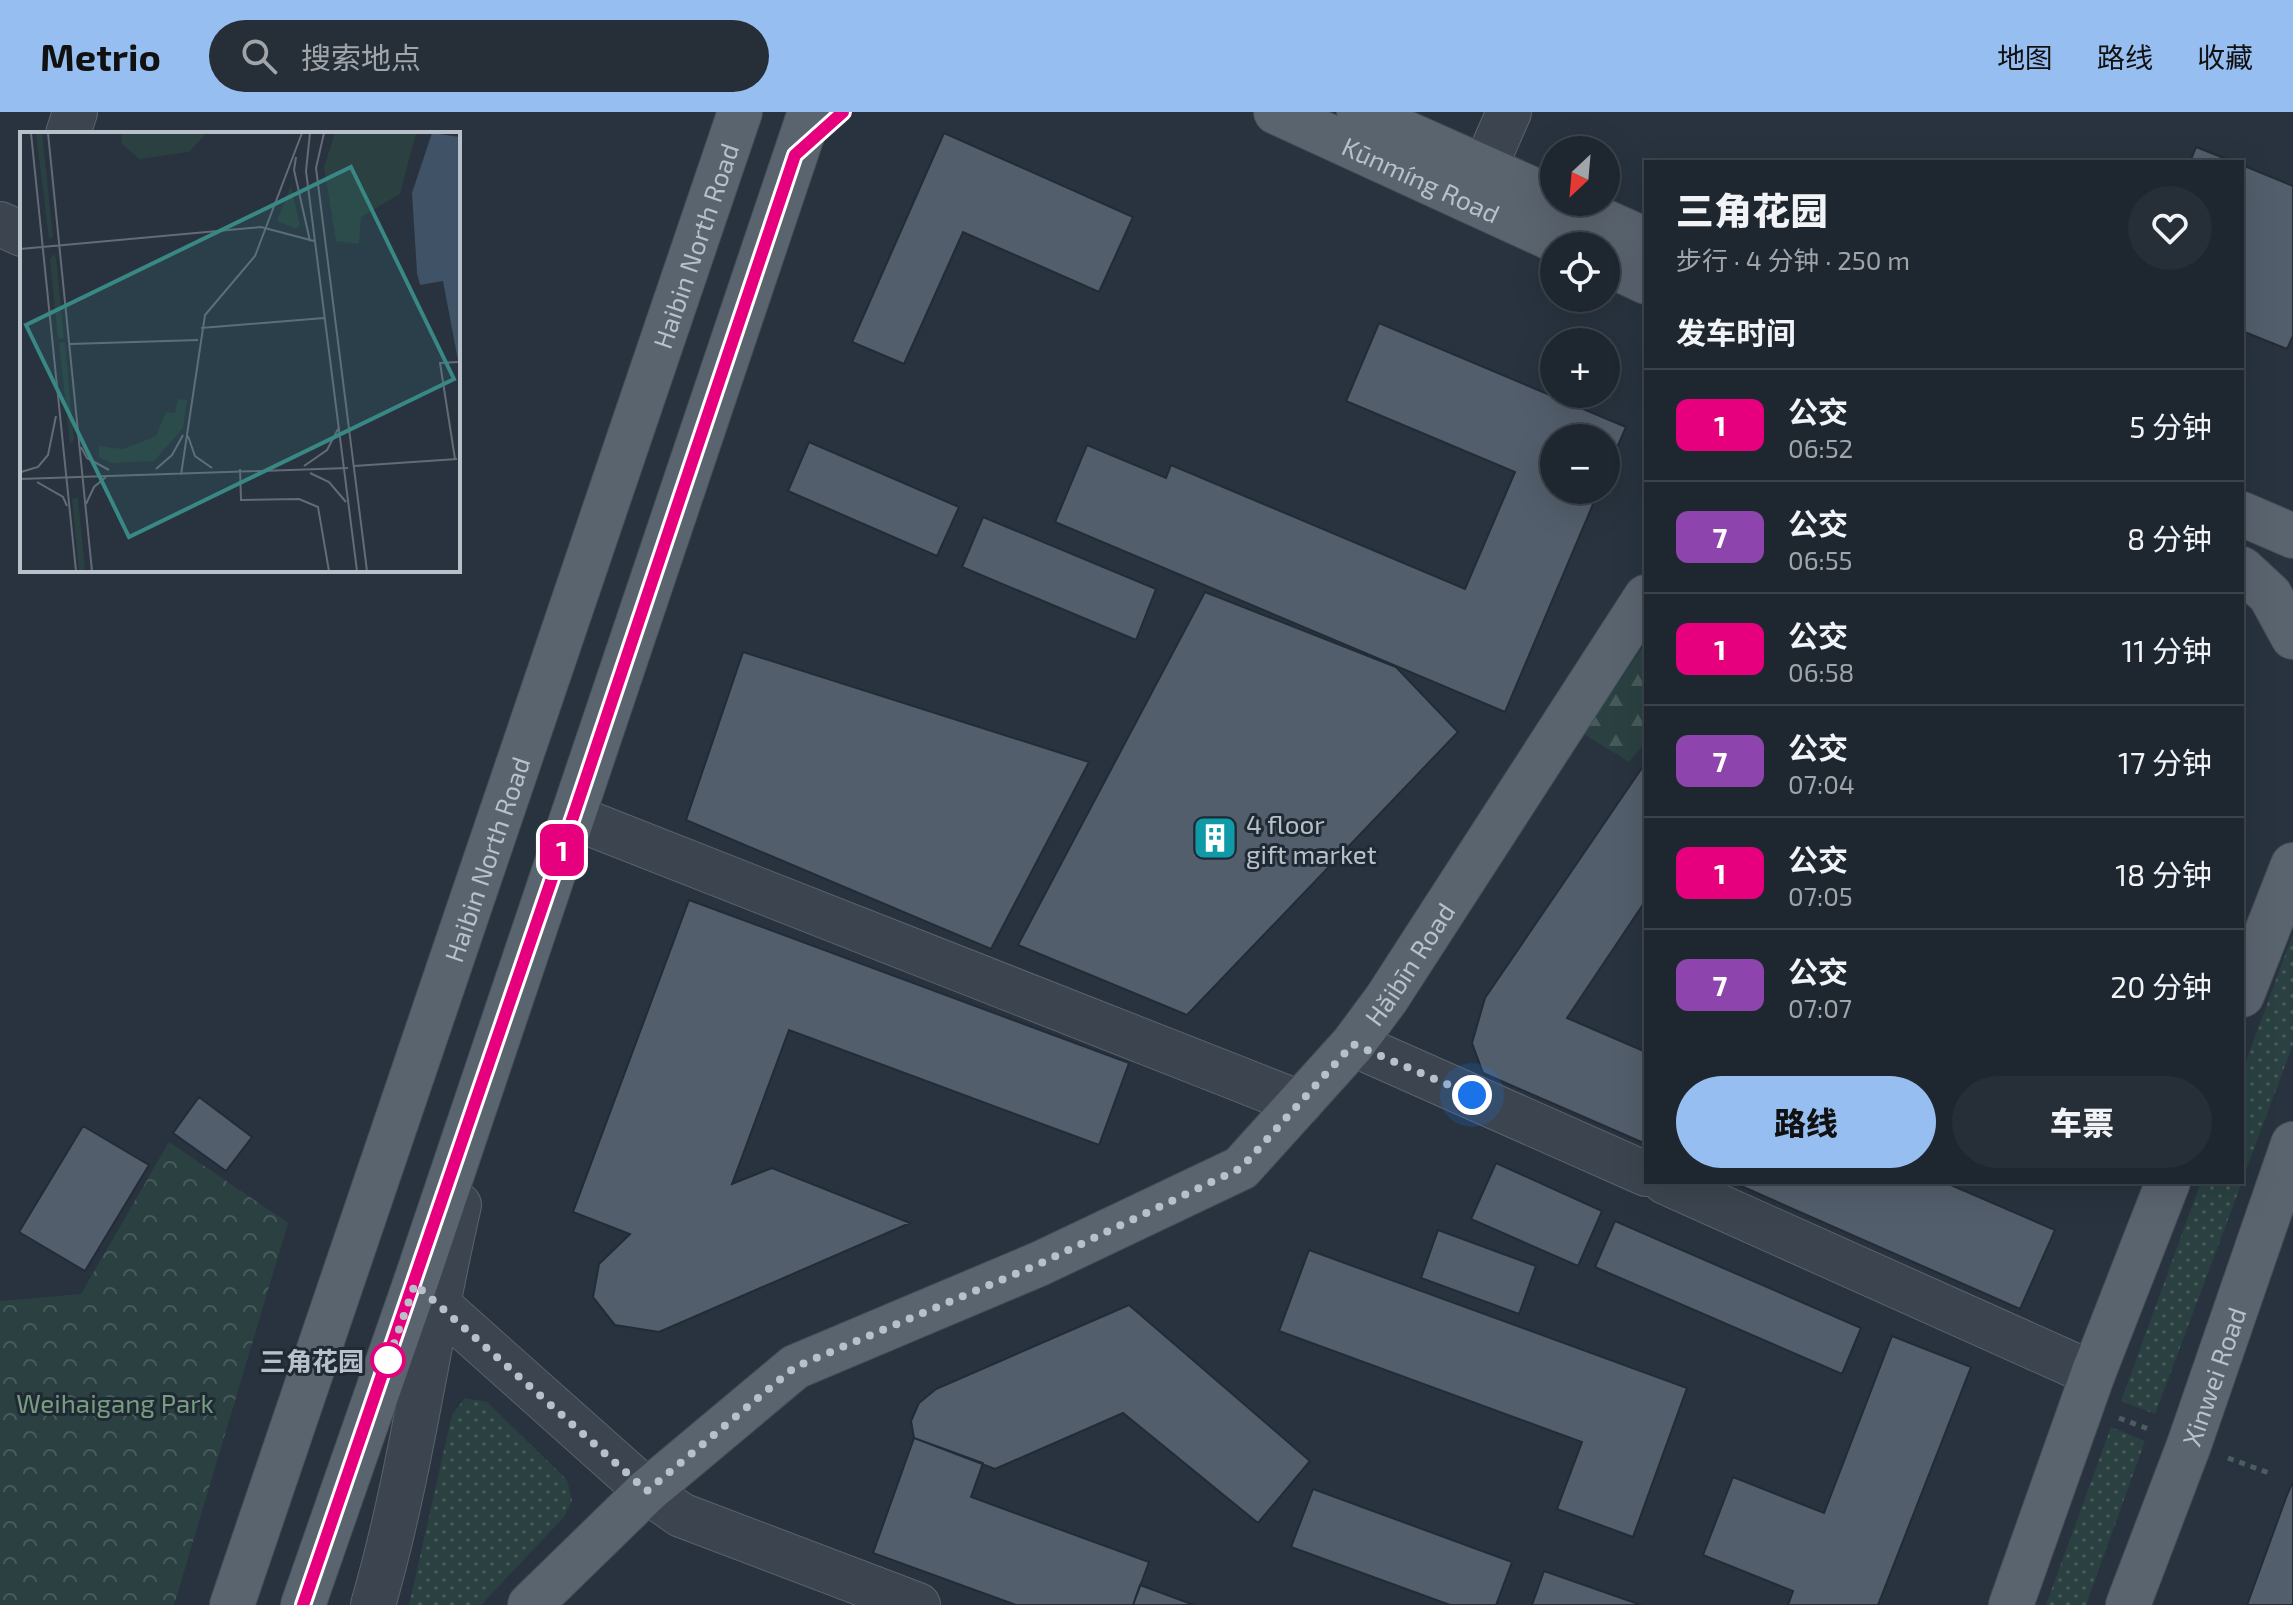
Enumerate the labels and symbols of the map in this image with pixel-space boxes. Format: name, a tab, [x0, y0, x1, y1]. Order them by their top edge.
street label: Kūnmíng Road	[1338, 129, 1505, 228]
inset map	[20, 132, 460, 572]
north arrow	[1540, 136, 1620, 216]
street label: Haibin North Road	[645, 139, 744, 352]
street label: Haibin North Road	[437, 752, 535, 966]
place label: 4 floor gift market	[1246, 808, 1377, 869]
building icon: 4 floor gift market	[1191, 814, 1239, 862]
line badge: 1	[536, 824, 588, 876]
street label: Hǎibīn Road	[1357, 896, 1460, 1031]
your location	[1452, 1075, 1492, 1115]
street label: Xinwei Road	[2174, 1303, 2251, 1450]
marker: 三角花园	[371, 1343, 405, 1377]
place label: 三角花园	[260, 1345, 364, 1376]
park label: Weihaigang Park	[16, 1387, 214, 1418]

